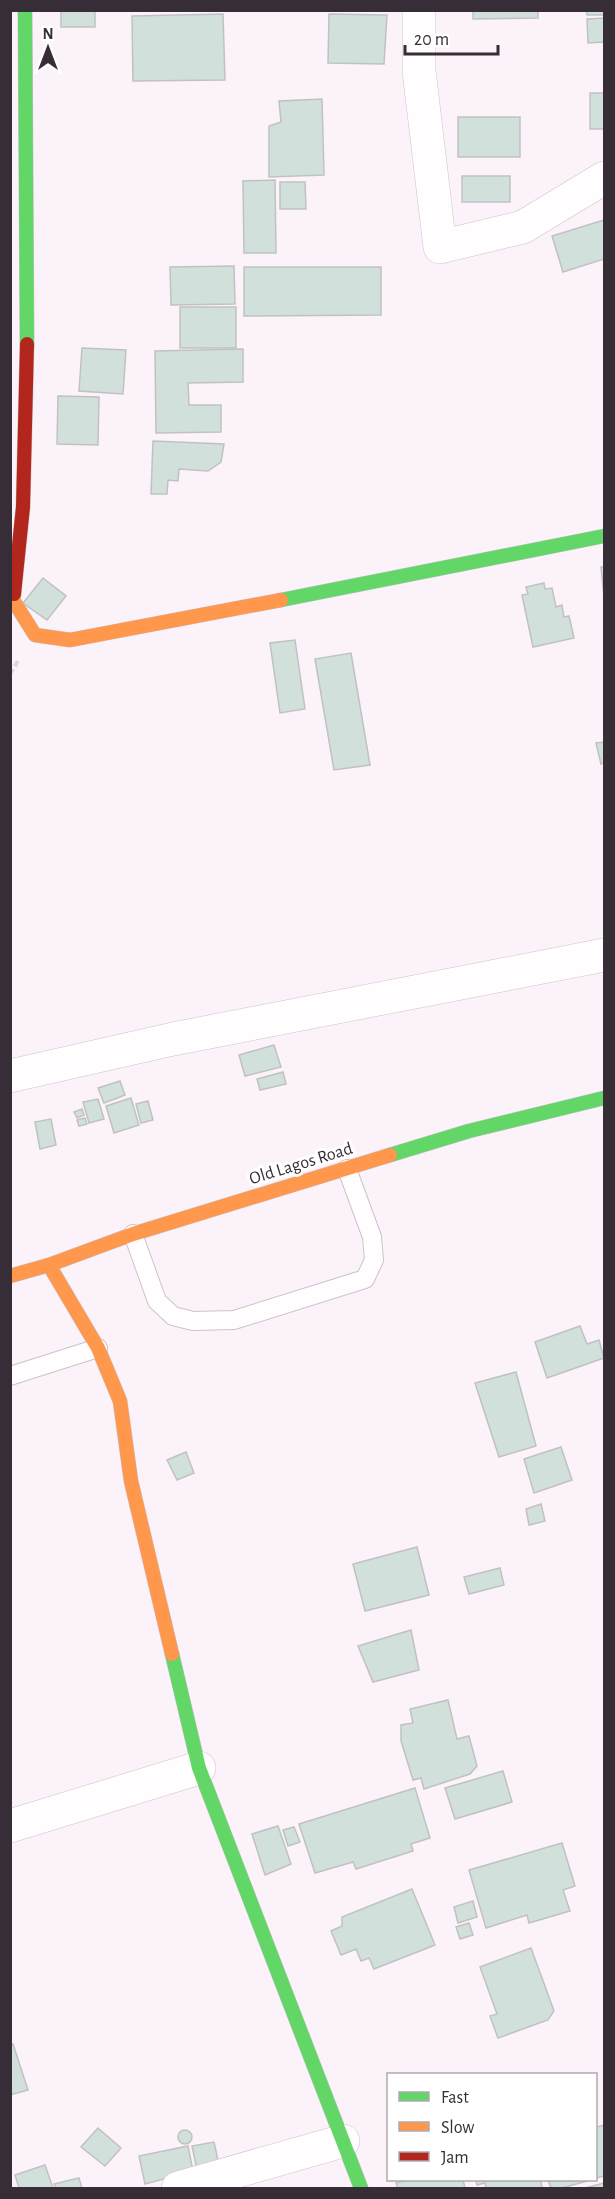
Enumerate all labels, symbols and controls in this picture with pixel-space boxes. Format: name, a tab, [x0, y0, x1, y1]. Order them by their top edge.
north arrow	[18, 18, 78, 78]
scale bar	[405, 18, 498, 56]
text: N	[42, 26, 54, 42]
text: 20 m	[414, 31, 449, 49]
street label: Old Lagos Road	[247, 1140, 355, 1188]
legend	[387, 2073, 597, 2181]
text: Fast	[441, 2089, 469, 2107]
text: Slow	[441, 2119, 474, 2137]
text: Jam	[441, 2149, 469, 2167]

